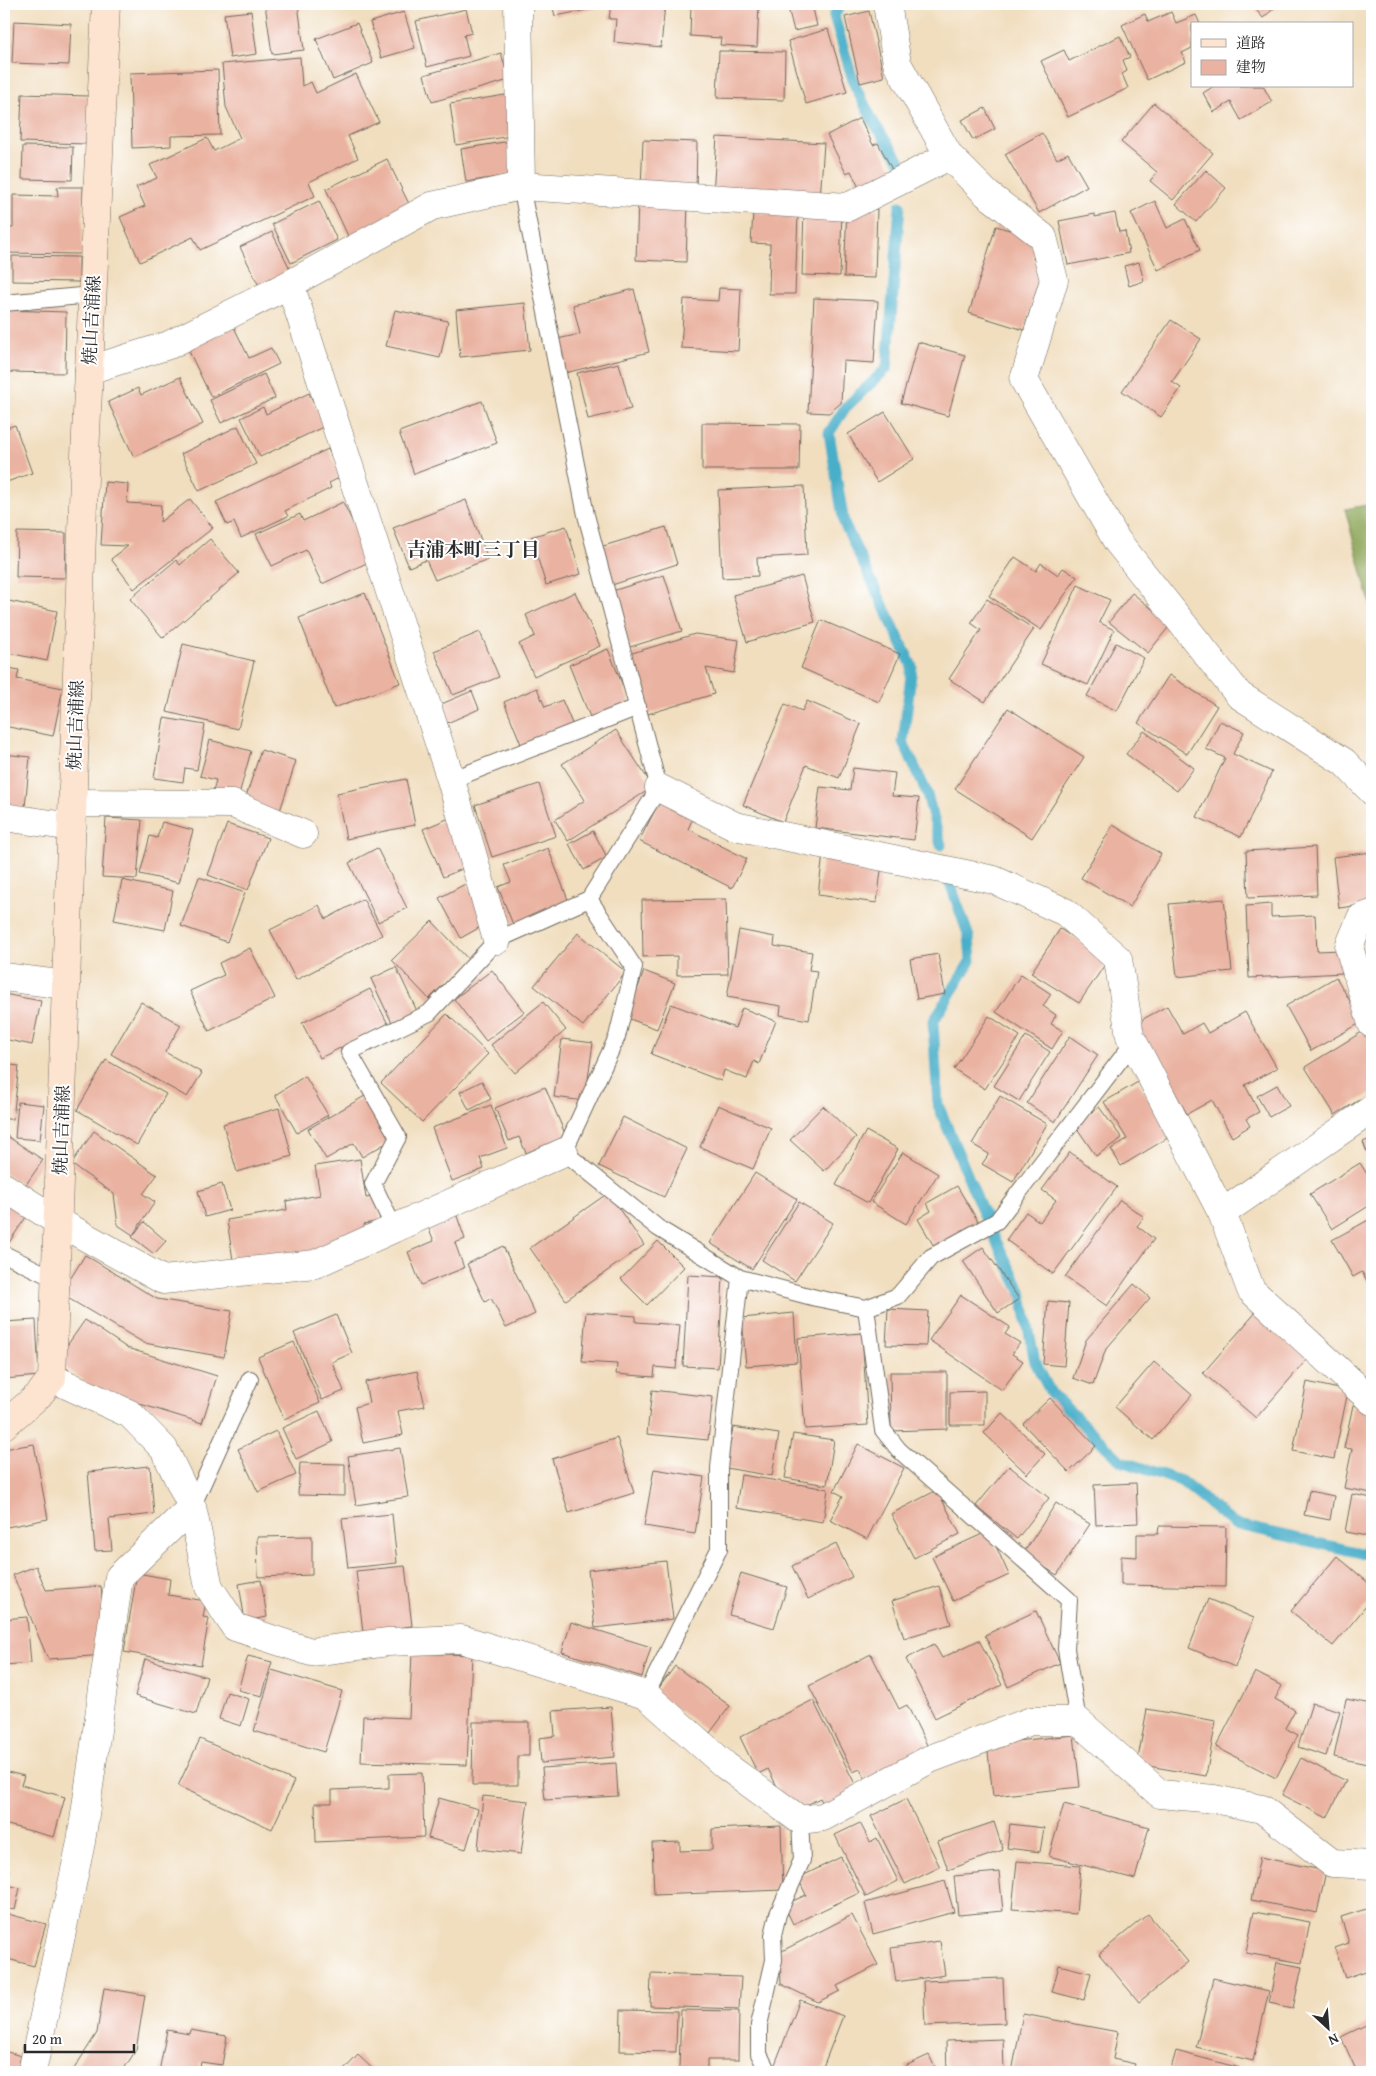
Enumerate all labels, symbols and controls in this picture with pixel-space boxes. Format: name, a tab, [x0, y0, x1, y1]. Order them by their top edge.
legend	[1191, 22, 1354, 88]
text: 道路	[1236, 32, 1266, 53]
text: 建物	[1236, 56, 1266, 77]
street label: 焼山吉浦線	[75, 274, 107, 366]
district label: 吉浦本町三丁目	[406, 535, 540, 563]
street label: 焼山吉浦線	[60, 680, 90, 770]
street label: 焼山吉浦線	[46, 1085, 76, 1175]
north arrow	[1304, 2004, 1354, 2054]
scale bar	[25, 2021, 134, 2053]
text: 20 m	[32, 2028, 63, 2049]
text: N	[1325, 2029, 1342, 2051]

